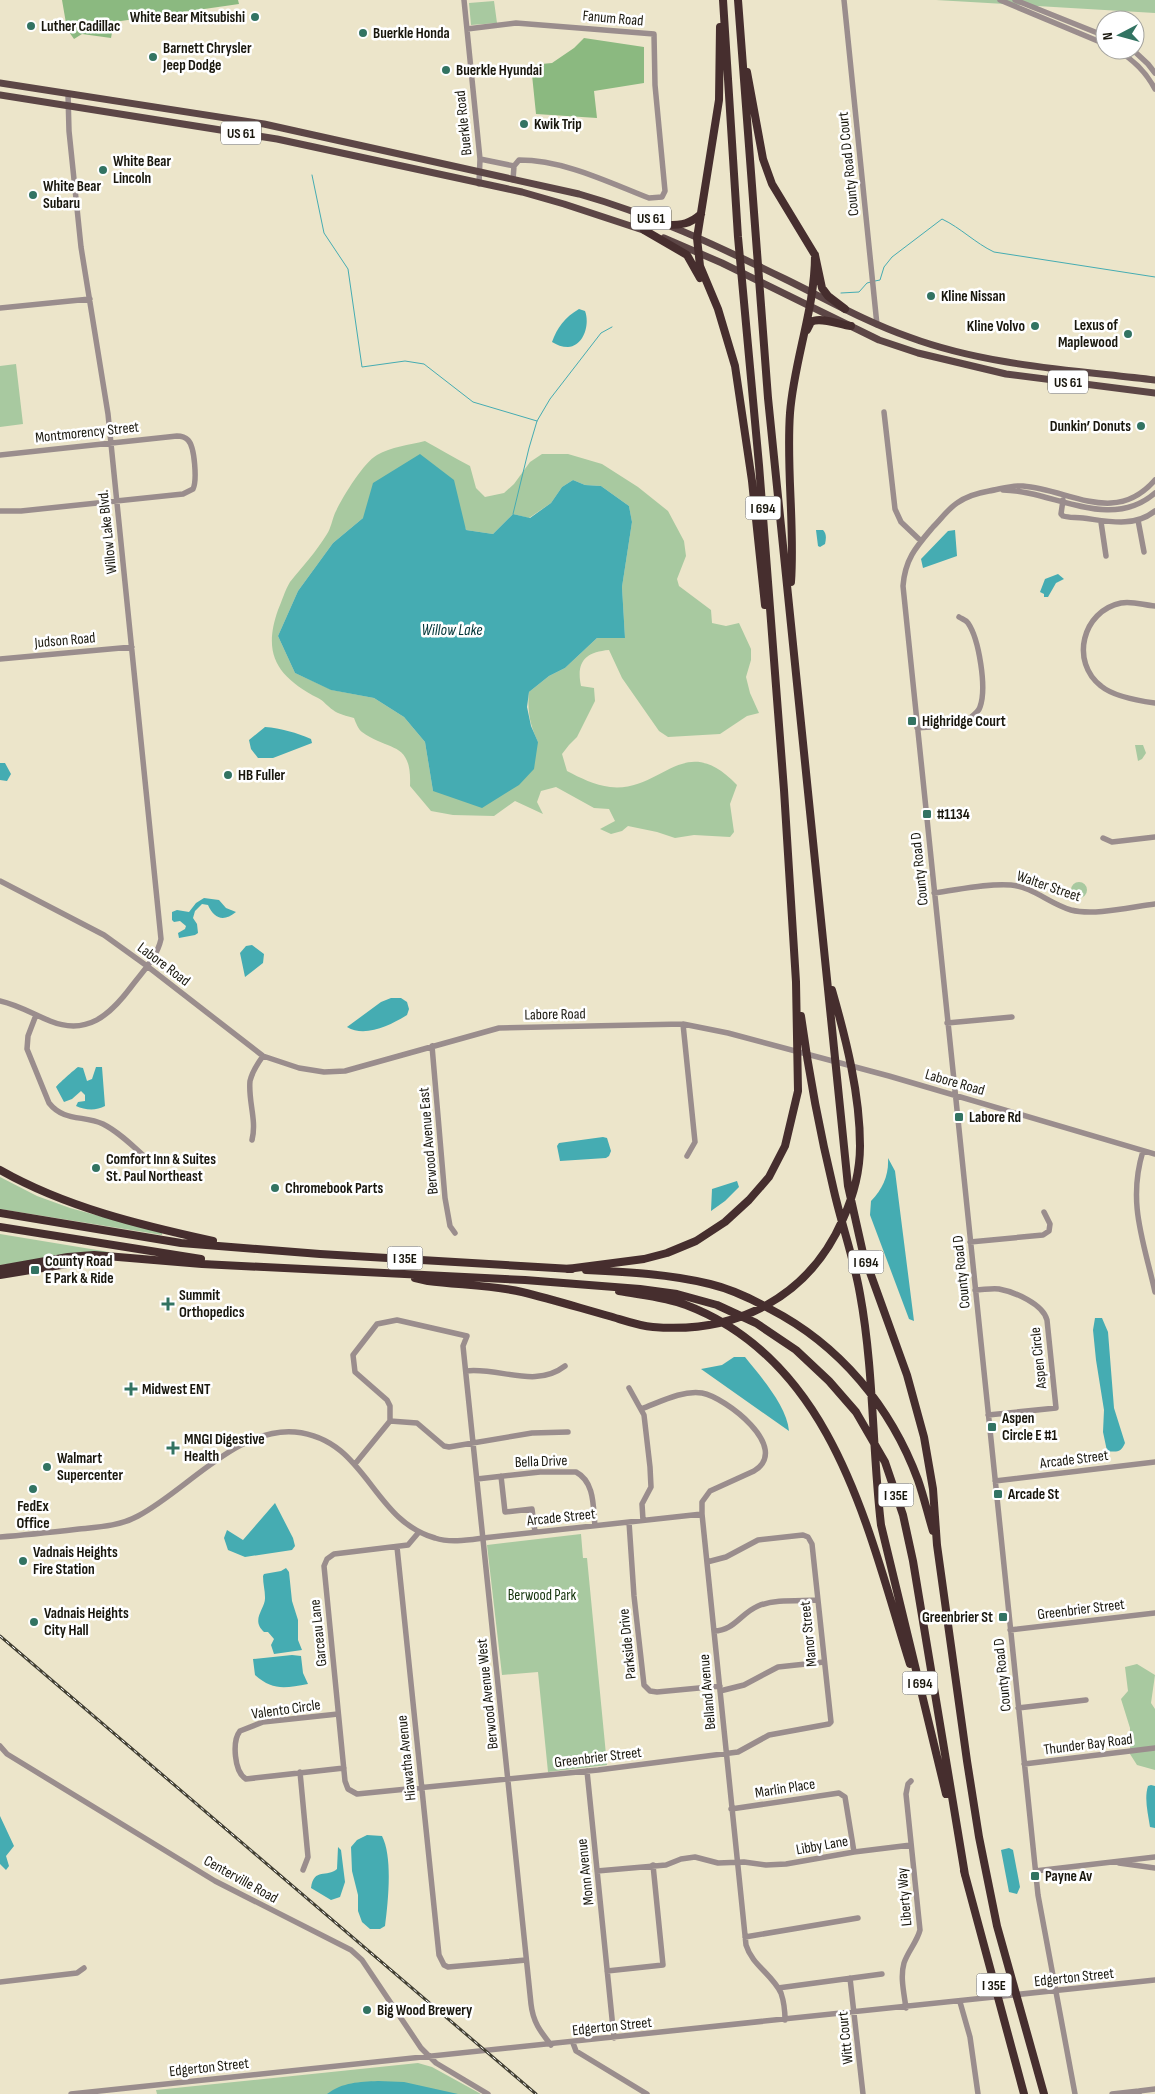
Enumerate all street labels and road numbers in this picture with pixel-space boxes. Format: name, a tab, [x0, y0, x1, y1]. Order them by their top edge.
street label: Fanum Road	[582, 6, 644, 31]
street label: Buerkle Road	[451, 90, 476, 156]
street label: County Road D Court	[834, 110, 863, 217]
road number: US 61	[221, 122, 261, 144]
road number: US 61	[631, 207, 671, 230]
road number: US 61	[1048, 371, 1088, 394]
street label: Montmorency Street	[34, 418, 140, 447]
street label: Willow Lake Blvd.	[94, 489, 121, 575]
road number: I 694	[746, 496, 780, 520]
street label: Judson Road	[33, 628, 96, 653]
street label: County Road D	[906, 831, 933, 907]
street label: Walter Street	[1014, 867, 1084, 906]
street label: Labore Road	[134, 938, 194, 990]
street label: Labore Road	[524, 1004, 586, 1025]
street label: Labore Road	[923, 1065, 987, 1100]
street label: Berwood Avenue East	[414, 1086, 443, 1195]
street label: County Road D	[948, 1234, 975, 1310]
road number: I 35E	[388, 1246, 422, 1270]
road number: I 694	[848, 1250, 884, 1274]
street label: Aspen Circle	[1026, 1326, 1051, 1391]
street label: Arcade Street	[1038, 1446, 1110, 1473]
street label: Bella Drive	[514, 1451, 568, 1472]
road number: I 35E	[878, 1484, 914, 1506]
street label: Arcade Street	[525, 1504, 597, 1531]
street label: Greenbrier Street	[1036, 1595, 1126, 1624]
street label: Garceau Lane	[306, 1598, 331, 1667]
street label: Manor Street	[796, 1600, 821, 1668]
street label: Parkside Drive	[614, 1608, 641, 1680]
street label: Berwood Avenue West	[472, 1637, 503, 1750]
street label: County Road D	[989, 1637, 1016, 1713]
street label: Belland Avenue	[695, 1653, 720, 1731]
road number: I 694	[902, 1672, 938, 1695]
street label: Valento Circle	[250, 1695, 322, 1724]
street label: Hiawatha Avenue	[393, 1714, 420, 1802]
street label: Thunder Bay Road	[1042, 1730, 1134, 1759]
street label: Greenbrier Street	[553, 1743, 643, 1772]
street label: Marlin Place	[754, 1774, 816, 1803]
street label: Libby Lane	[795, 1832, 850, 1859]
street label: Monn Avenue	[573, 1838, 598, 1906]
street label: Centerville Road	[200, 1851, 281, 1908]
street label: Liberty Way	[892, 1867, 917, 1927]
street label: Edgerton Street	[1033, 1964, 1115, 1991]
road number: I 35E	[976, 1974, 1012, 1996]
street label: Witt Court	[833, 2010, 858, 2065]
street label: Edgerton Street	[571, 2013, 653, 2040]
street label: Edgerton Street	[168, 2054, 250, 2081]

